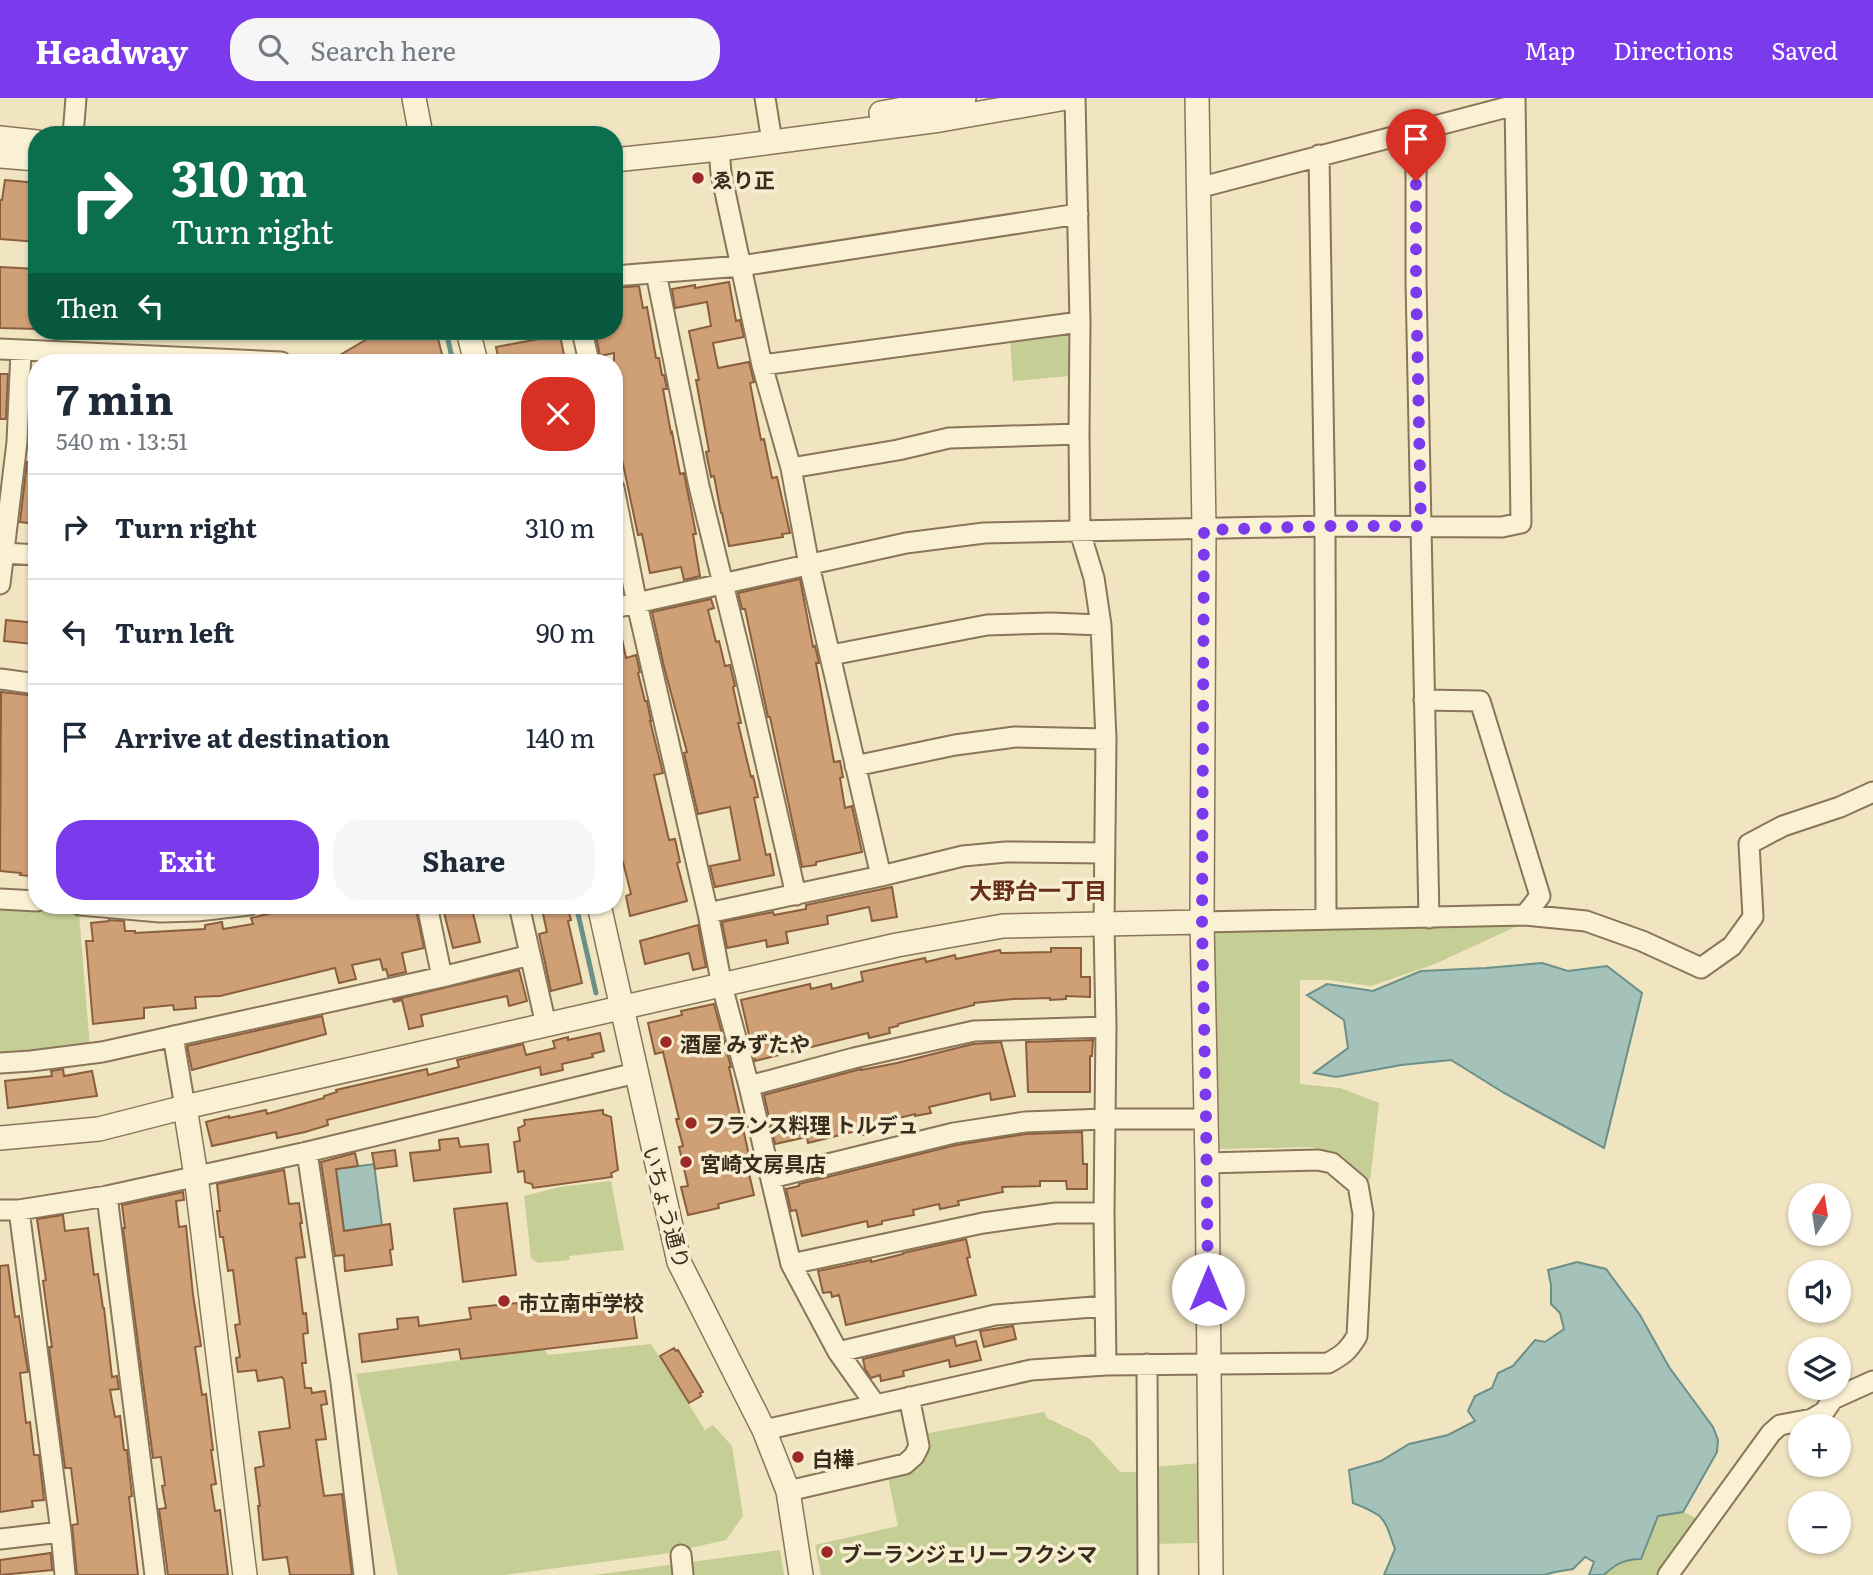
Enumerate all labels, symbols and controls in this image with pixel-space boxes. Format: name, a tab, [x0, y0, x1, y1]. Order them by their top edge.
search box	[230, 18, 720, 81]
text: Headway	[35, 25, 188, 74]
icon: search	[254, 30, 292, 68]
text: Search here	[310, 30, 456, 69]
text: Map	[1524, 32, 1575, 67]
text: Directions	[1613, 32, 1733, 67]
text: Saved	[1771, 32, 1838, 67]
pin	[1386, 109, 1446, 181]
icon: arrive	[1397, 120, 1435, 158]
text: 310 m	[171, 139, 307, 212]
icon: right	[56, 154, 147, 245]
place label: ゑり正	[712, 163, 775, 194]
marker: ゑり正	[690, 170, 706, 186]
text: Turn right	[171, 206, 333, 254]
text: Then	[56, 287, 118, 326]
icon: left	[132, 287, 170, 325]
text: 7 min	[56, 366, 174, 428]
button: close	[521, 377, 595, 451]
text: 540 m · 13:51	[56, 423, 188, 457]
text: Turn right	[115, 507, 257, 546]
text: 310 m	[525, 507, 595, 546]
icon: right	[56, 508, 94, 546]
text: Turn left	[115, 612, 234, 651]
text: 90 m	[536, 612, 595, 651]
icon: left	[56, 613, 94, 651]
text: Arrive at destination	[115, 717, 390, 756]
text: 140 m	[526, 717, 595, 756]
icon: arrive	[56, 718, 94, 756]
button: Exit	[56, 820, 319, 900]
button: Share	[333, 820, 595, 900]
district label: 大野台一丁目	[969, 872, 1107, 906]
place label: 酒屋 みずたや	[680, 1027, 810, 1058]
marker: 酒屋 みずたや	[658, 1034, 674, 1050]
place label: フランス料理 トルデュ	[705, 1108, 919, 1139]
marker: フランス料理 トルデュ	[683, 1115, 699, 1131]
street label: いちょう通り	[637, 1142, 699, 1272]
place label: 宮崎文房具店	[700, 1147, 826, 1178]
marker: 宮崎文房具店	[678, 1154, 694, 1170]
north arrow	[1788, 1183, 1852, 1246]
map controls	[1788, 1183, 1851, 1554]
position arrow	[1171, 1252, 1245, 1326]
button: sound	[1788, 1260, 1851, 1323]
place label: 市立南中学校	[518, 1286, 644, 1317]
marker: 市立南中学校	[496, 1293, 512, 1309]
button: layers	[1788, 1337, 1851, 1400]
button: +	[1788, 1414, 1851, 1477]
place label: 白樺	[812, 1442, 854, 1473]
marker: 白樺	[790, 1449, 806, 1465]
button: −	[1788, 1491, 1851, 1554]
place label: ブーランジェリー フクシマ	[841, 1537, 1097, 1568]
marker: ブーランジェリー フクシマ	[819, 1544, 835, 1560]

